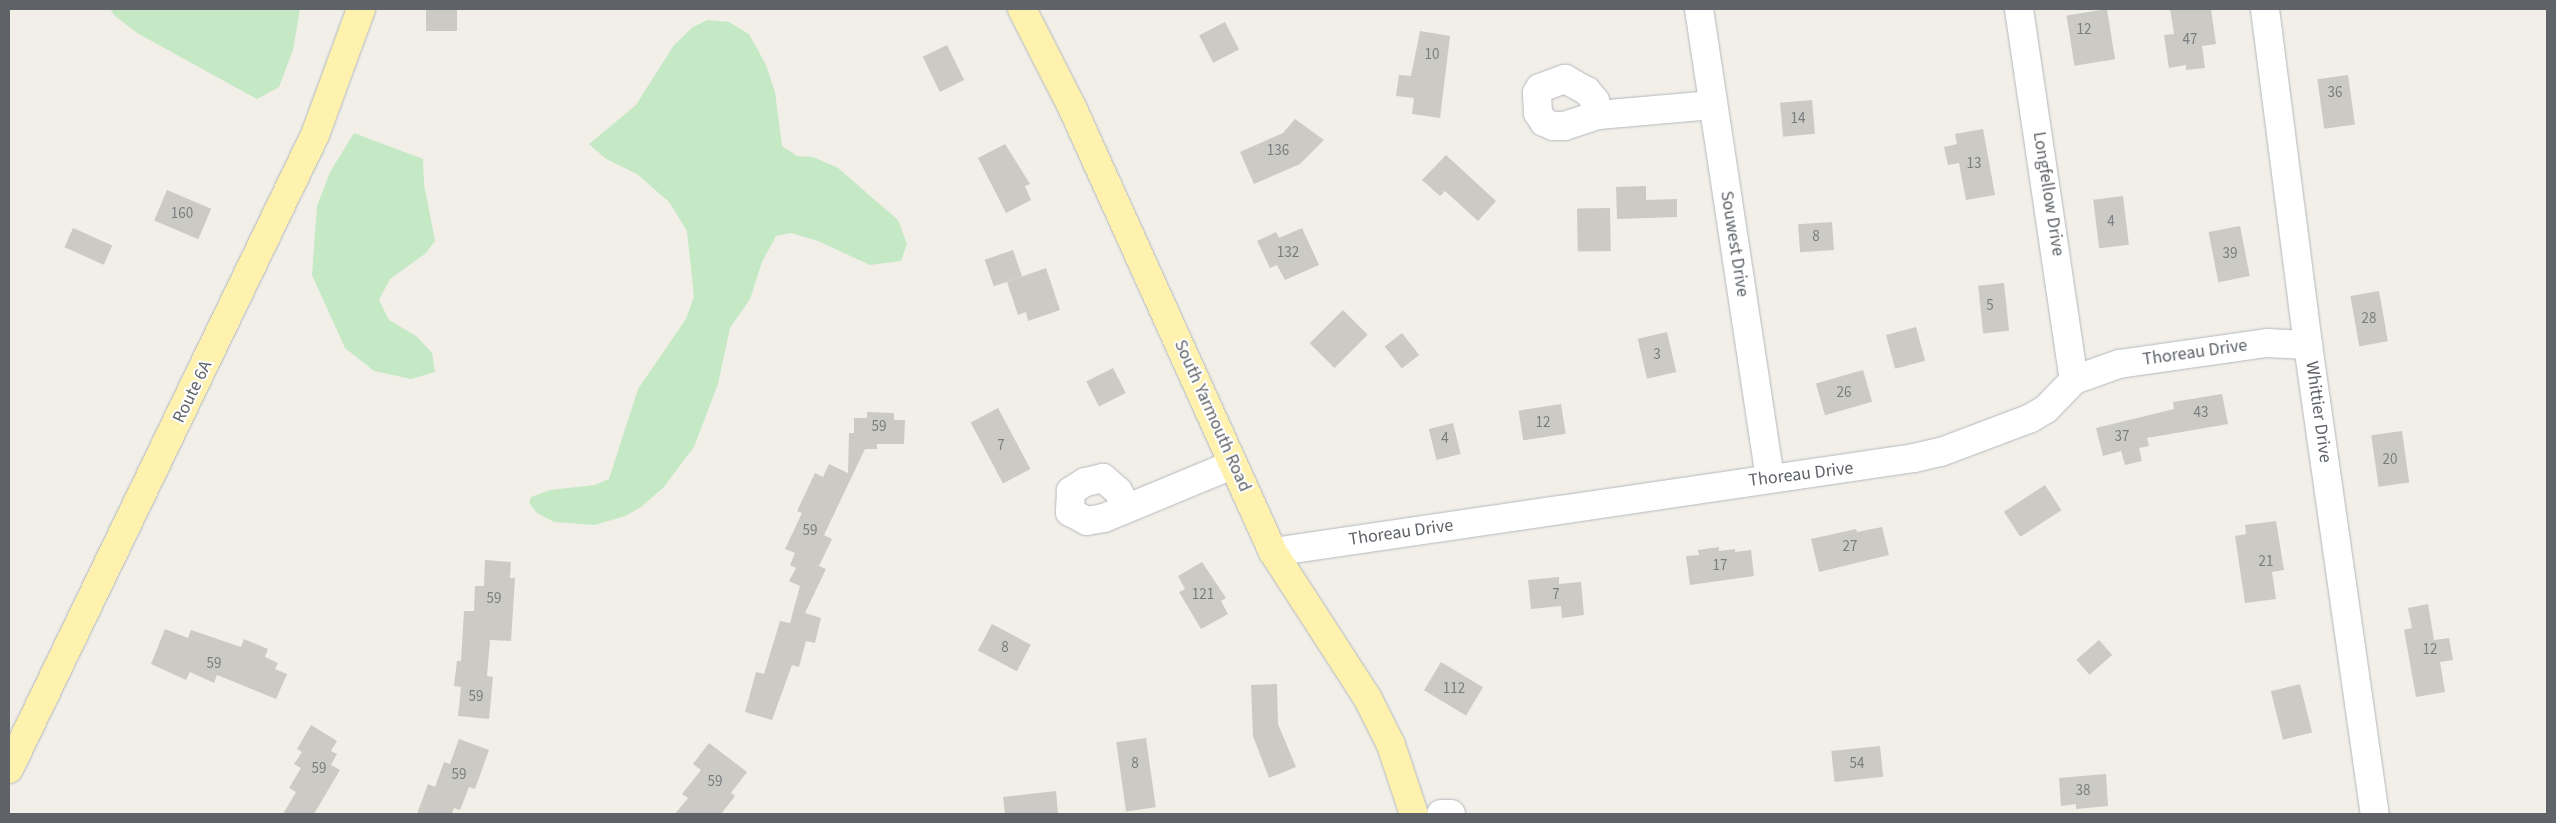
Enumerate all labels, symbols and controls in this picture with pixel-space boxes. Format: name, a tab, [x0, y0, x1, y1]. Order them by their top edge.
house number: 12	[2077, 21, 2091, 39]
house number: 47	[2183, 31, 2197, 49]
house number: 10	[1425, 46, 1439, 64]
house number: 36	[2328, 84, 2342, 102]
house number: 14	[1791, 110, 1805, 128]
street label: Longfellow Drive	[2028, 130, 2068, 258]
house number: 136	[1267, 142, 1289, 160]
house number: 13	[1967, 155, 1981, 173]
street label: Souwest Drive	[1715, 190, 1753, 298]
house number: 160	[171, 205, 193, 223]
house number: 4	[2107, 213, 2115, 231]
house number: 8	[1812, 228, 1820, 246]
house number: 132	[1277, 244, 1299, 262]
house number: 39	[2223, 245, 2237, 263]
house number: 5	[1986, 297, 1994, 315]
house number: 28	[2362, 310, 2376, 328]
street label: Thoreau Drive	[2141, 335, 2249, 371]
street label: South Yarmouth Road	[1169, 337, 1255, 495]
house number: 3	[1653, 346, 1661, 364]
street label: Route 6A	[169, 357, 217, 427]
street label: Whittier Drive	[2300, 360, 2336, 464]
house number: 26	[1837, 384, 1851, 402]
house number: 43	[2194, 404, 2208, 422]
house number: 12	[1536, 414, 1550, 432]
house number: 59	[872, 418, 886, 436]
house number: 37	[2115, 428, 2129, 446]
house number: 4	[1441, 430, 1449, 448]
house number: 7	[997, 437, 1005, 455]
house number: 20	[2383, 451, 2397, 469]
street label: Thoreau Drive	[1747, 458, 1855, 492]
street label: Thoreau Drive	[1347, 515, 1455, 551]
house number: 59	[803, 522, 817, 540]
house number: 27	[1843, 538, 1857, 556]
house number: 21	[2259, 553, 2273, 571]
house number: 17	[1713, 557, 1727, 575]
house number: 121	[1192, 586, 1214, 604]
house number: 7	[1552, 586, 1560, 604]
house number: 59	[487, 590, 501, 608]
house number: 8	[1001, 639, 1009, 657]
house number: 12	[2423, 641, 2437, 659]
house number: 59	[207, 655, 221, 673]
house number: 112	[1443, 680, 1465, 698]
house number: 59	[469, 688, 483, 706]
house number: 8	[1131, 755, 1139, 773]
house number: 54	[1850, 755, 1864, 773]
house number: 59	[312, 760, 326, 778]
house number: 59	[452, 766, 466, 784]
house number: 59	[708, 773, 722, 791]
house number: 38	[2076, 782, 2090, 800]

